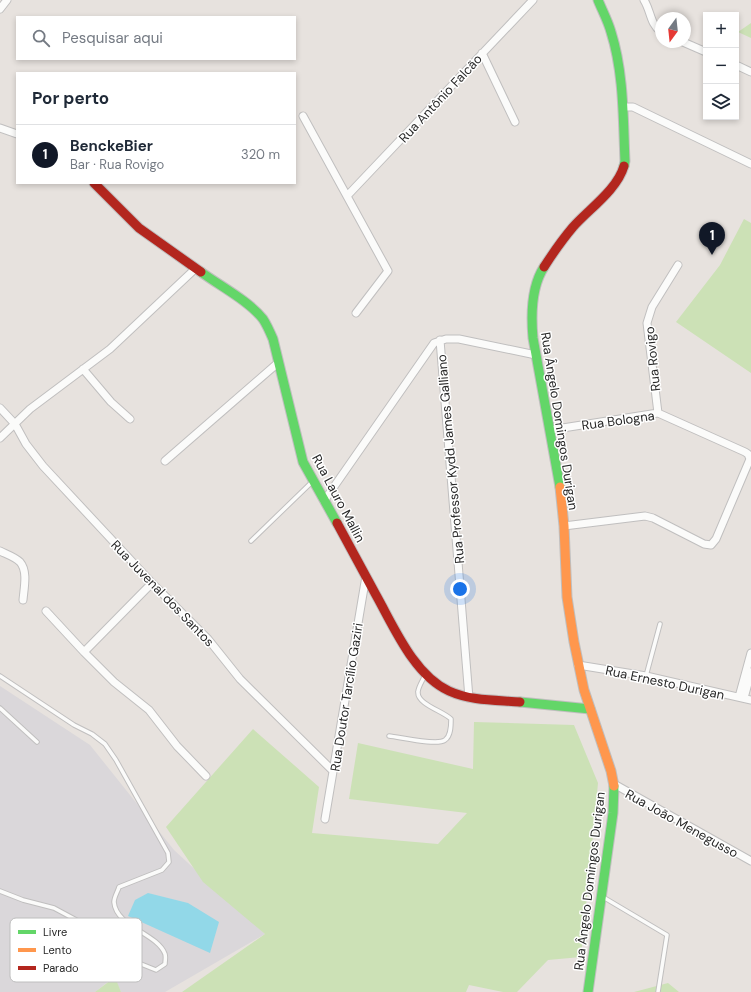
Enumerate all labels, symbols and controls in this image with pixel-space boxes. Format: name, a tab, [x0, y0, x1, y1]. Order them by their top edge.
north arrow	[655, 12, 691, 48]
map controls	[703, 12, 739, 120]
button: +	[703, 12, 739, 48]
search box	[16, 16, 296, 60]
icon: search	[30, 27, 52, 49]
text: Pesquisar aqui	[62, 28, 163, 48]
button: −	[703, 48, 739, 84]
street label: Rua Antônio Falcão	[395, 50, 486, 146]
button: layers	[703, 84, 739, 120]
text: Por perto	[32, 87, 109, 109]
text: BenckeBier	[70, 136, 153, 156]
text: 1	[43, 146, 47, 163]
text: 320 m	[241, 146, 280, 163]
text: Bar · Rua Rovigo	[70, 156, 164, 173]
pin: 1	[699, 222, 725, 255]
street label: Rua Rovigo	[641, 325, 664, 392]
street label: Rua Ângelo Domingos Durigan	[537, 331, 582, 511]
street label: Rua Professor Kydd James Galliano	[433, 353, 468, 564]
street label: Rua Bologna	[581, 407, 656, 434]
street label: Rua Lauro Mallin	[308, 451, 369, 545]
street label: Rua Juvenal dos Santos	[107, 537, 218, 650]
your location	[450, 579, 470, 599]
street label: Rua Doutor Tarcílio Gaziri	[326, 622, 367, 773]
street label: Rua Ernesto Durigan	[604, 662, 726, 703]
street label: Rua João Menegusso	[622, 785, 742, 862]
street label: Rua Ângelo Domingos Durigan	[570, 791, 609, 971]
legend	[10, 918, 142, 982]
text: Livre	[43, 925, 67, 939]
text: Lento	[43, 943, 72, 957]
text: Parado	[43, 961, 79, 975]

